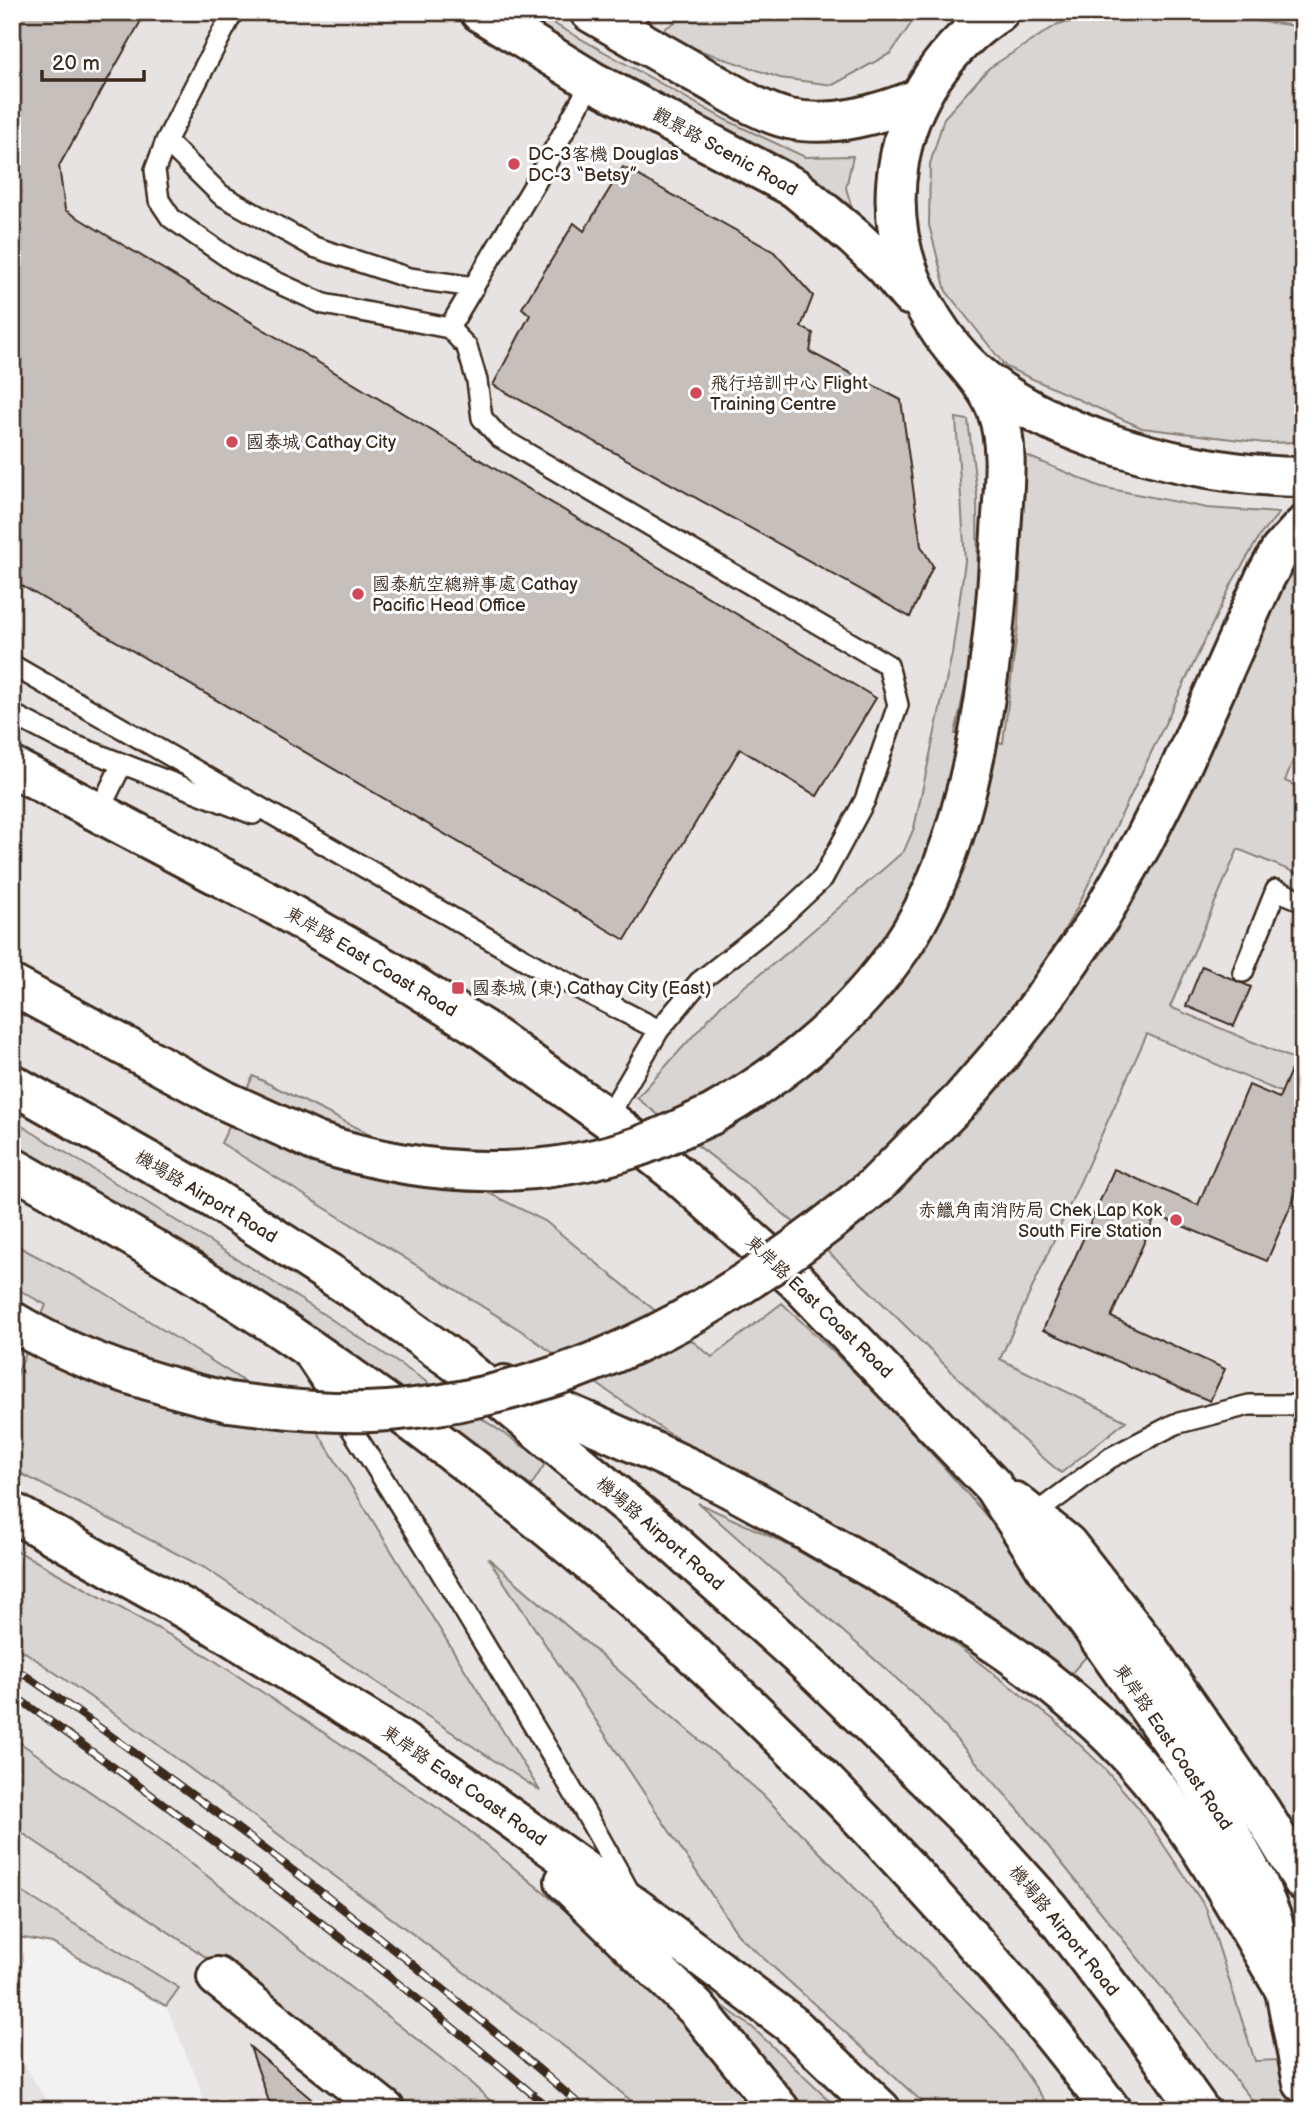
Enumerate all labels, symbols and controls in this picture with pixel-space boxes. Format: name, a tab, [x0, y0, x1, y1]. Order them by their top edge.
scale bar	[42, 38, 144, 82]
text: 20 m	[52, 51, 100, 76]
street label: 觀景路 Scenic Road	[649, 103, 801, 201]
place label: DC-3客機 Douglas DC-3 “Betsy”	[528, 144, 679, 186]
marker: DC-3客機 Douglas DC-3 “Betsy”	[506, 156, 522, 172]
place label: 飛行培訓中心 Flight Training Centre	[710, 373, 868, 415]
marker: 飛行培訓中心 Flight Training Centre	[688, 385, 704, 401]
place label: 國泰城 Cathay City	[246, 432, 397, 453]
marker: 國泰城 Cathay City	[224, 434, 240, 450]
place label: 國泰航空總辦事處 Cathay Pacific Head Office	[372, 574, 579, 616]
marker: 國泰航空總辦事處 Cathay Pacific Head Office	[350, 586, 366, 602]
street label: 東岸路 East Coast Road	[281, 902, 461, 1022]
place label: 國泰城 (東) Cathay City (East)	[472, 978, 711, 999]
marker: 國泰城 (東) Cathay City (East)	[450, 980, 466, 996]
street label: 機場路 Airport Road	[131, 1146, 281, 1248]
place label: 赤鱲角南消防局 Chek Lap Kok South Fire Station	[918, 1200, 1162, 1242]
marker: 赤鱲角南消防局 Chek Lap Kok South Fire Station	[1168, 1212, 1184, 1228]
street label: 東岸路 East Coast Road	[741, 1231, 897, 1383]
street label: 機場路 Airport Road	[592, 1473, 728, 1595]
street label: 東岸路 East Coast Road	[1109, 1660, 1237, 1834]
street label: 東岸路 East Coast Road	[378, 1721, 550, 1851]
street label: 機場路 Airport Road	[1005, 1862, 1123, 2000]

